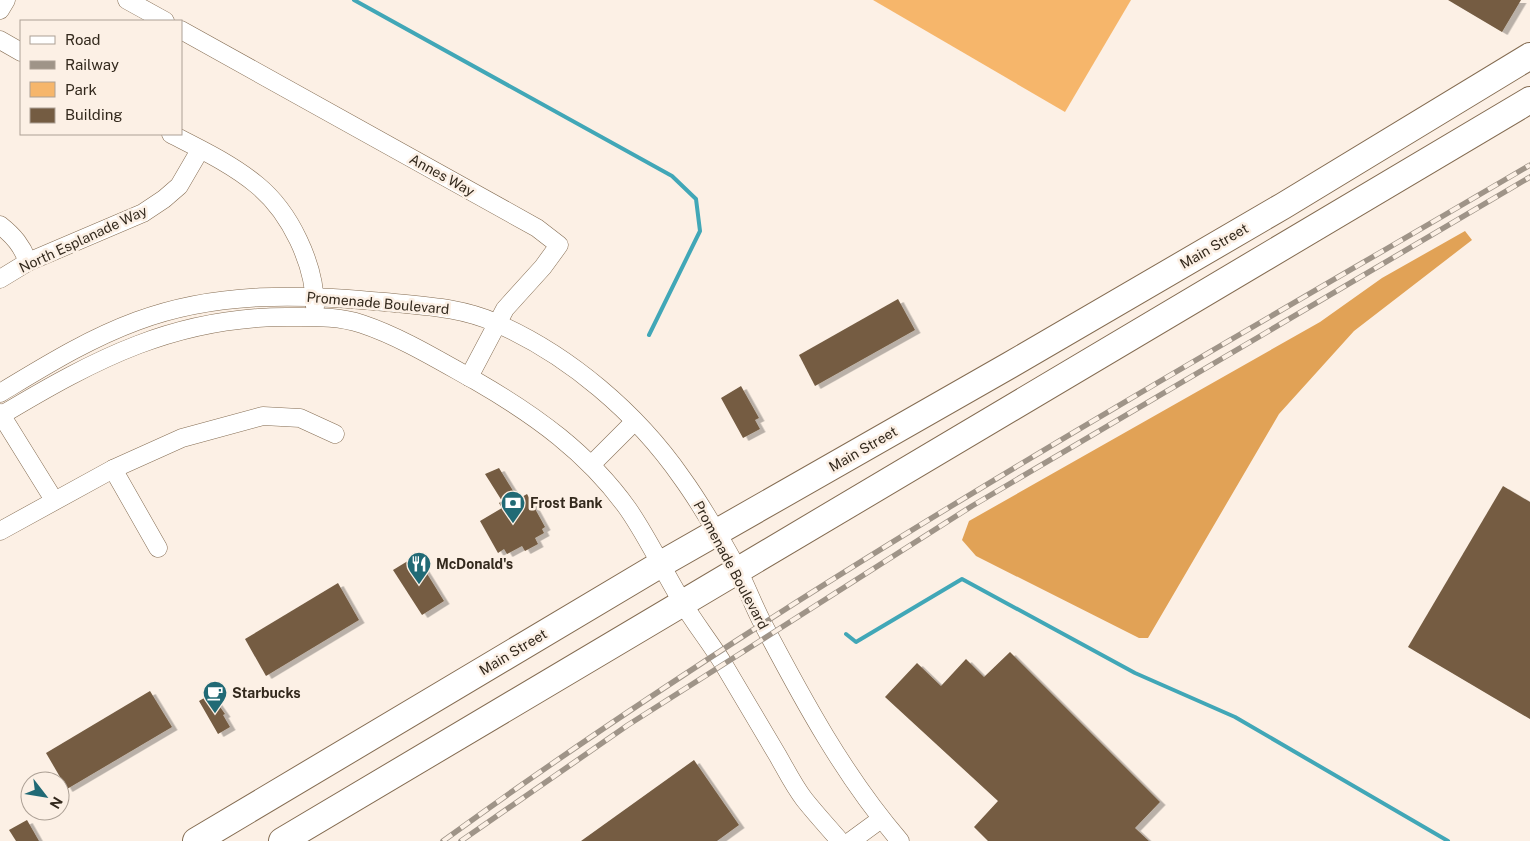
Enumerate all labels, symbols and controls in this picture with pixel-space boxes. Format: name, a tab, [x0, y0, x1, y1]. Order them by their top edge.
legend	[20, 20, 182, 135]
text: Road	[65, 31, 101, 48]
text: Railway	[65, 56, 119, 73]
text: Park	[65, 81, 97, 98]
text: Building	[65, 106, 123, 123]
street label: Annes Way	[407, 151, 478, 200]
street label: North Esplanade Way	[17, 202, 150, 276]
street label: Main Street	[1177, 220, 1251, 272]
street label: Promenade Boulevard	[306, 289, 450, 317]
street label: Main Street	[826, 423, 900, 475]
bank icon: Frost Bank	[500, 490, 526, 524]
place label: Frost Bank	[530, 495, 603, 511]
street label: Promenade Boulevard	[690, 498, 772, 632]
restaurant icon: McDonald's	[406, 551, 432, 585]
place label: McDonald's	[436, 556, 513, 572]
street label: Main Street	[476, 626, 550, 678]
cafe icon: Starbucks	[202, 680, 228, 714]
place label: Starbucks	[232, 685, 301, 701]
north arrow	[20, 771, 70, 821]
text: N	[46, 794, 66, 812]

